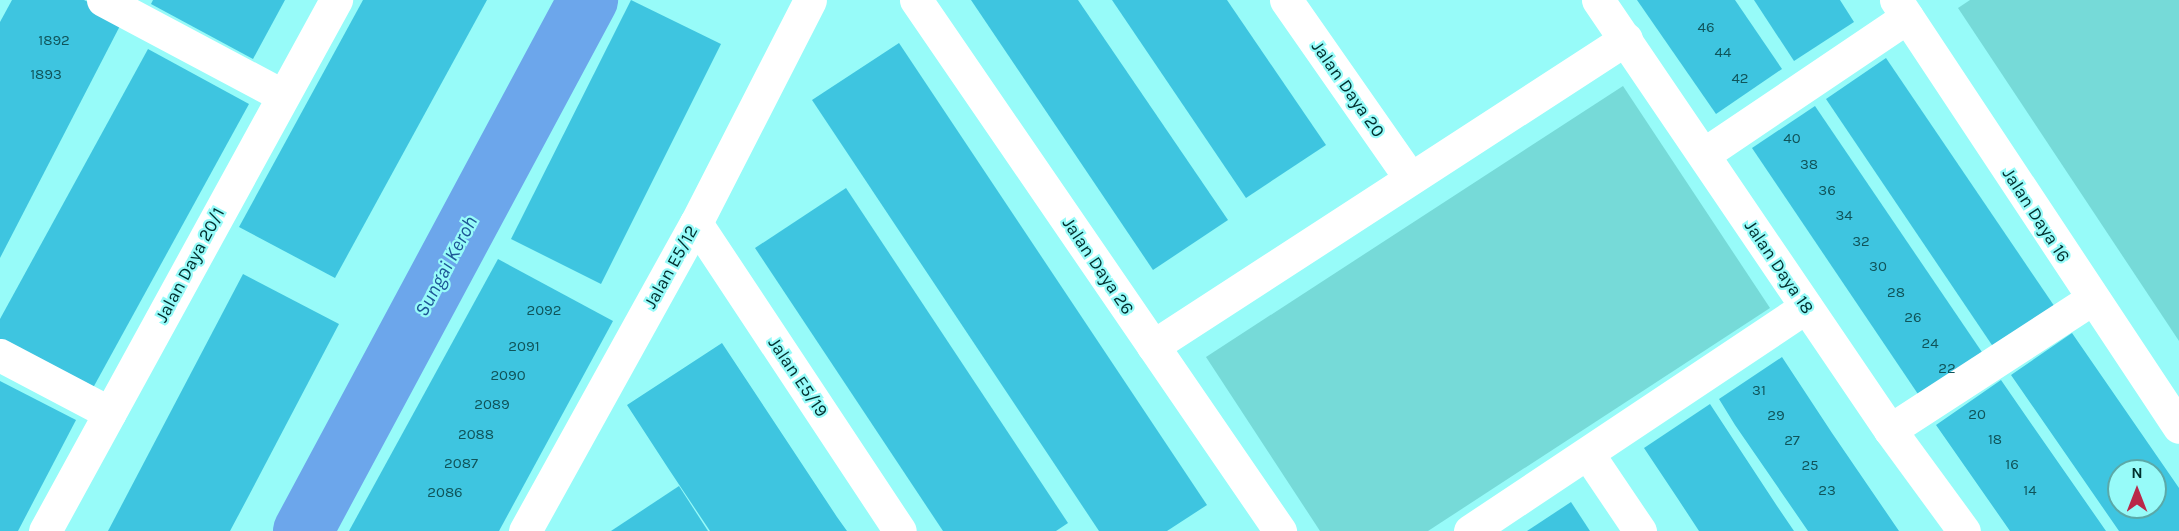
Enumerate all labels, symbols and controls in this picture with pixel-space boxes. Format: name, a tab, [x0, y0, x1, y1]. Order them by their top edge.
house number: 46	[1698, 19, 1714, 37]
house number: 1892	[38, 32, 70, 50]
street label: Jalan Daya 20	[1307, 37, 1389, 141]
house number: 44	[1715, 44, 1731, 62]
house number: 1893	[30, 66, 62, 84]
house number: 42	[1731, 70, 1749, 88]
house number: 40	[1783, 130, 1801, 148]
house number: 38	[1800, 156, 1818, 174]
street label: Jalan Daya 16	[1998, 164, 2074, 266]
house number: 36	[1818, 182, 1836, 200]
street label: Jalan Daya 20/1	[151, 204, 229, 326]
house number: 34	[1835, 207, 1853, 225]
water label: Sungai Keroh	[410, 212, 482, 320]
street label: Jalan Daya 26	[1058, 213, 1138, 319]
street label: Jalan Daya 18	[1740, 216, 1818, 318]
street label: Jalan E5/12	[639, 222, 703, 312]
house number: 32	[1852, 233, 1870, 251]
house number: 30	[1869, 258, 1887, 276]
house number: 28	[1887, 284, 1905, 302]
house number: 2092	[527, 302, 561, 320]
house number: 26	[1904, 309, 1922, 327]
street label: Jalan E5/19	[763, 333, 833, 421]
house number: 24	[1921, 335, 1939, 353]
house number: 2091	[508, 338, 540, 356]
house number: 22	[1938, 360, 1956, 378]
house number: 2090	[490, 367, 526, 385]
house number: 31	[1752, 382, 1766, 400]
house number: 2089	[474, 396, 510, 414]
house number: 20	[1968, 406, 1986, 424]
house number: 29	[1767, 407, 1785, 425]
house number: 2088	[458, 426, 494, 444]
house number: 18	[1988, 431, 2002, 449]
house number: 27	[1784, 432, 1800, 450]
house number: 2087	[444, 455, 478, 473]
house number: 16	[2005, 456, 2019, 474]
house number: 25	[1801, 457, 1819, 475]
north arrow	[2107, 459, 2167, 519]
text: N	[2131, 463, 2143, 482]
house number: 23	[1818, 482, 1836, 500]
house number: 14	[2023, 482, 2037, 500]
house number: 2086	[427, 484, 463, 502]

